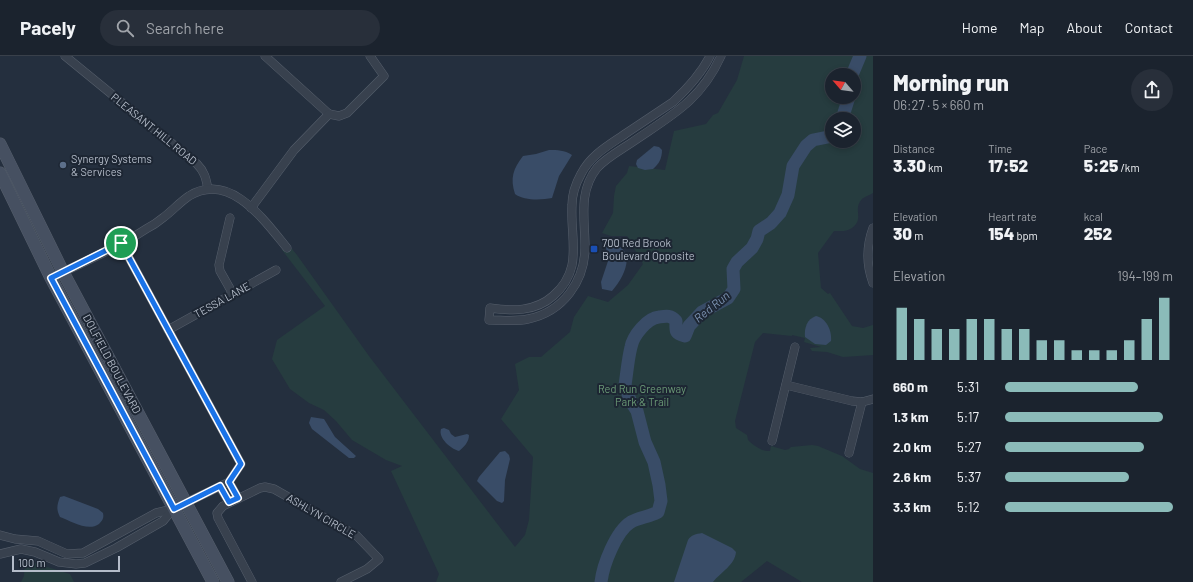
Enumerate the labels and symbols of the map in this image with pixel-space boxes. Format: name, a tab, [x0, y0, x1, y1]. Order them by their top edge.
north arrow	[825, 68, 861, 104]
street label: PLEASANT HILL ROAD	[109, 90, 200, 167]
place label: Synergy Systems & Services	[71, 152, 152, 178]
marker: Synergy Systems & Services	[58, 160, 68, 170]
pin	[104, 226, 138, 260]
place label: 700 Red Brook Boulevard Opposite	[602, 236, 695, 262]
marker: 700 Red Brook Boulevard Opposite	[589, 244, 599, 254]
street label: TESSA LANE	[192, 279, 252, 320]
water label: Red Run	[691, 288, 732, 325]
street label: DOLFIELD BOULEVARD	[81, 312, 144, 416]
park label: Red Run Greenway Park & Trail	[598, 382, 686, 408]
street label: ASHLYN CIRCLE	[284, 491, 358, 541]
scale bar	[12, 554, 120, 573]

